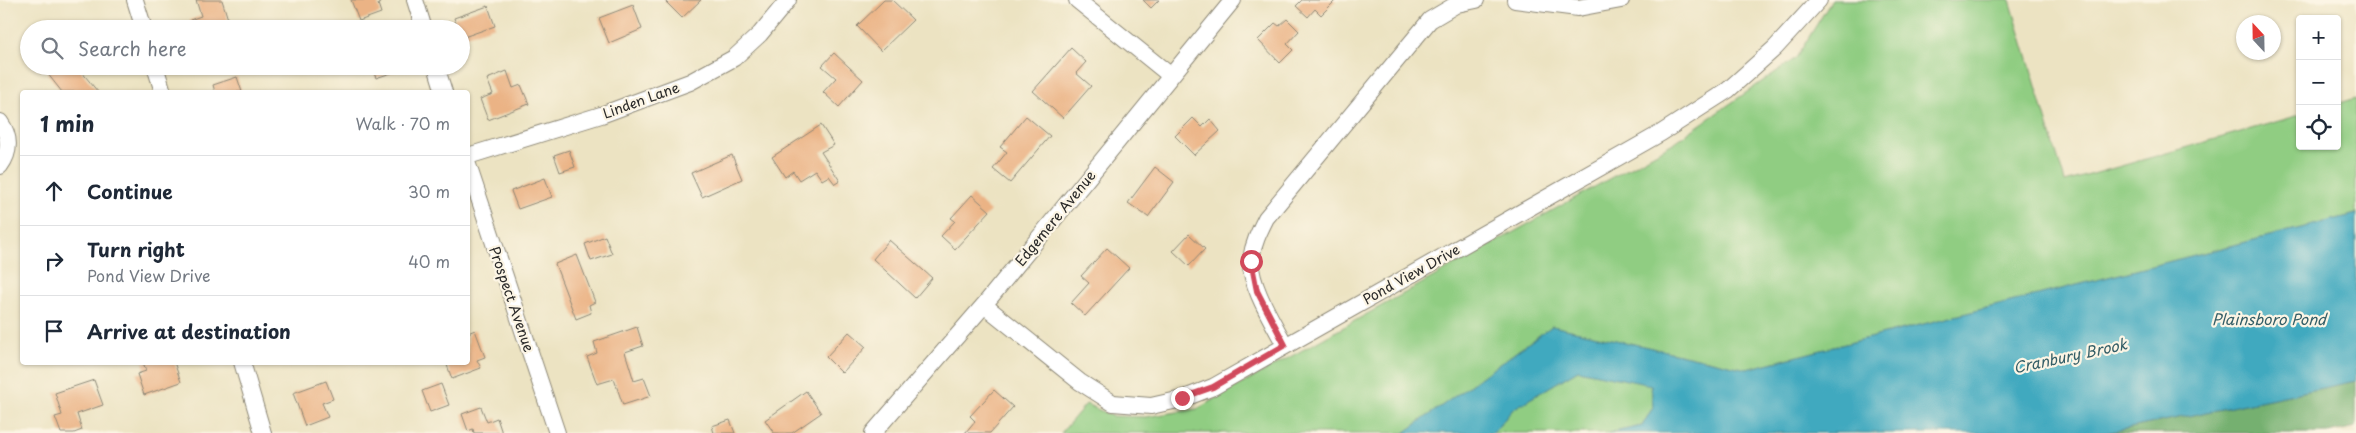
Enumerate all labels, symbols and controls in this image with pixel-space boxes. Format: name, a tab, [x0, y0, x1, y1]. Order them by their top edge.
north arrow	[2236, 15, 2281, 60]
map controls	[2296, 15, 2341, 150]
button: +	[2296, 15, 2341, 60]
search box	[20, 20, 470, 75]
icon: search	[38, 34, 66, 62]
text: Search here	[78, 34, 187, 62]
button: −	[2296, 60, 2341, 105]
street label: Linden Lane	[600, 76, 682, 124]
button: locate	[2296, 105, 2341, 150]
text: 1 min	[40, 107, 94, 139]
text: Walk · 70 m	[355, 111, 450, 135]
street label: Edgemere Avenue	[1010, 165, 1100, 270]
icon: ahead	[40, 177, 68, 205]
text: Continue	[87, 177, 173, 205]
text: 30 m	[408, 179, 450, 203]
text: Turn right	[87, 235, 185, 263]
street label: Pond View Drive	[1359, 239, 1463, 309]
street label: Prospect Avenue	[484, 243, 540, 355]
icon: right	[40, 247, 68, 275]
text: 40 m	[408, 249, 450, 273]
route start	[1240, 250, 1263, 273]
text: Pond View Drive	[87, 263, 211, 287]
water label: Plainsboro Pond	[2212, 307, 2328, 330]
icon: arrive	[40, 317, 68, 345]
text: Arrive at destination	[87, 317, 291, 345]
water label: Cranbury Brook	[2011, 331, 2130, 378]
route end	[1171, 387, 1194, 410]

